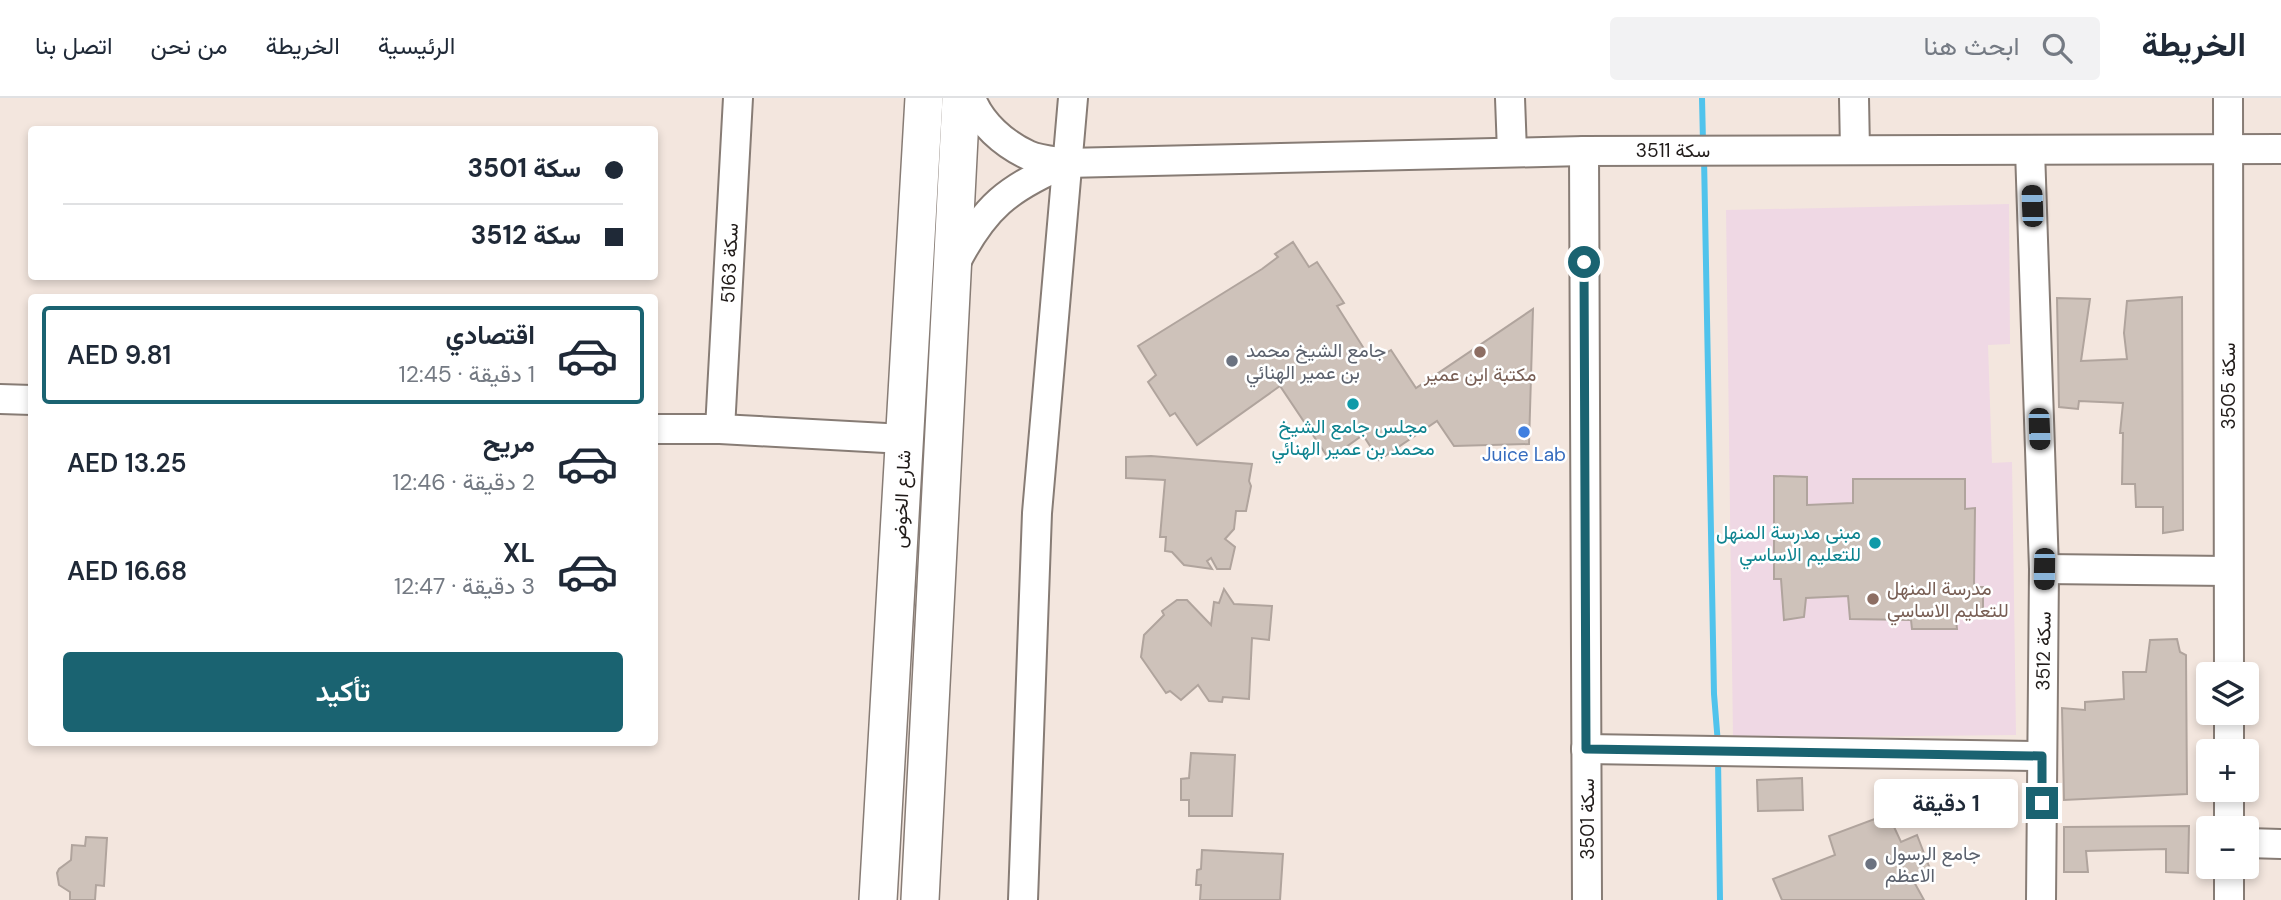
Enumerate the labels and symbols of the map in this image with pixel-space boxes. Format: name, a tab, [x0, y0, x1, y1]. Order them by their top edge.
street label: سكة 3511	[1636, 138, 1710, 163]
car	[2021, 185, 2044, 227]
street label: سكة 5163	[715, 222, 744, 304]
route start	[1568, 246, 1600, 278]
place label: جامع الشيخ محمد بن عمير الهنائي	[1246, 338, 1386, 388]
street label: سكة 3505	[2216, 342, 2241, 430]
marker: مكتبة ابن عمير	[1472, 344, 1488, 360]
marker: جامع الشيخ محمد بن عمير الهنائي	[1224, 353, 1240, 369]
place label: مكتبة ابن عمير	[1423, 362, 1536, 387]
marker: مجلس جامع الشيخ محمد بن عمير الهنائي	[1345, 396, 1361, 412]
car	[2028, 408, 2051, 450]
place label: مجلس جامع الشيخ محمد بن عمير الهنائي	[1271, 414, 1435, 464]
marker: Juice Lab	[1516, 424, 1532, 440]
place label: Juice Lab	[1482, 442, 1566, 467]
street label: شارع الخوض	[886, 449, 917, 549]
place label: مبنى مدرسة المنهل للتعليم الاساسي	[1716, 520, 1861, 570]
marker: مبنى مدرسة المنهل للتعليم الاساسي	[1867, 535, 1883, 551]
car	[2034, 548, 2055, 590]
place label: مدرسة المنهل للتعليم الاساسي	[1887, 576, 2009, 626]
marker: مدرسة المنهل للتعليم الاساسي	[1865, 591, 1881, 607]
street label: سكة 3512	[2030, 611, 2057, 691]
street label: سكة 3501	[1575, 778, 1600, 860]
callout: 1 دقيقة	[1874, 778, 2018, 828]
route end	[2026, 787, 2058, 819]
place label: جامع الرسول الاعظم	[1885, 841, 1981, 888]
marker: جامع الرسول الاعظم	[1863, 856, 1879, 872]

